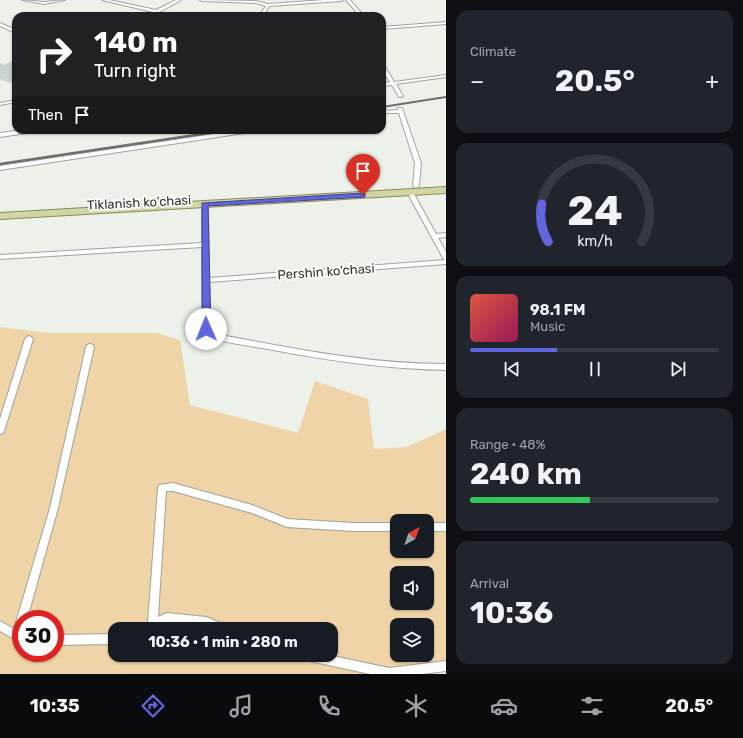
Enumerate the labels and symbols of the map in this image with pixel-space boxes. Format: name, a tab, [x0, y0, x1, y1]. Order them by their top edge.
pin	[346, 154, 380, 195]
street label: Tiklanish ko'chasi	[87, 192, 192, 213]
street label: Pershin ko'chasi	[277, 261, 375, 282]
position arrow	[185, 308, 227, 350]
north arrow	[390, 514, 434, 558]
speed limit sign: 30	[12, 610, 64, 662]

